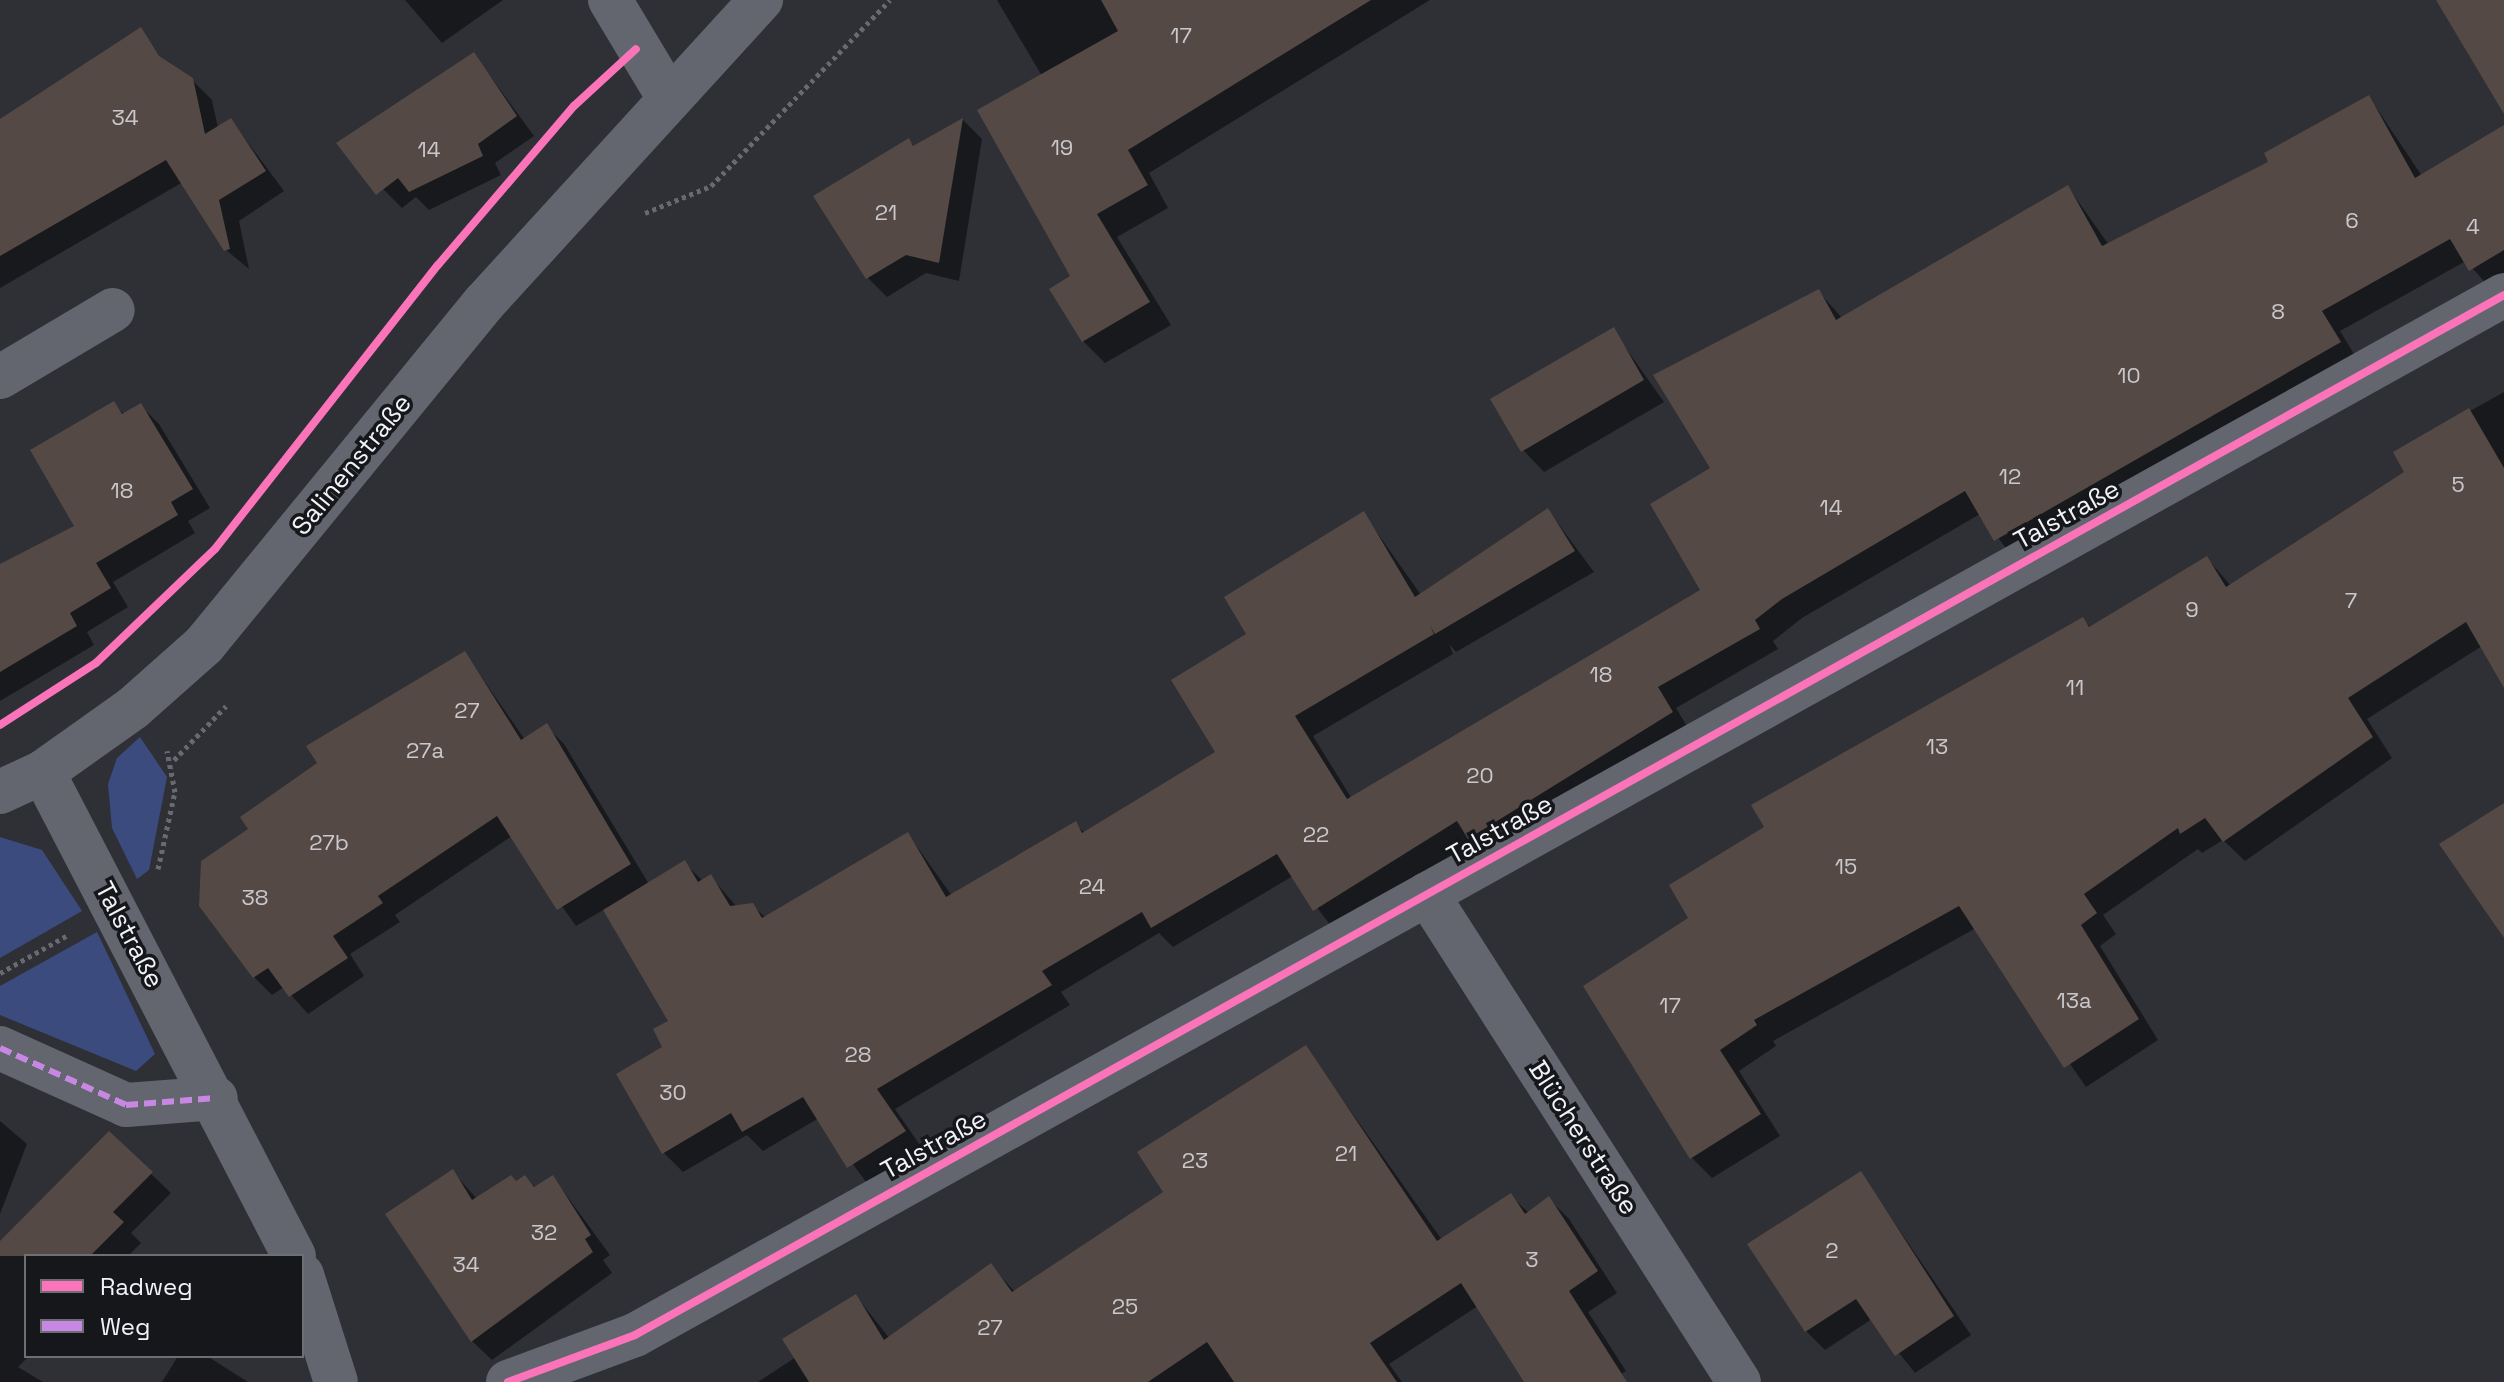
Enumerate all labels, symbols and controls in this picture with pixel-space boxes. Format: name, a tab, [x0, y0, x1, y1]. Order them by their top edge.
house number: 17	[1170, 23, 1192, 49]
house number: 34	[111, 105, 139, 131]
house number: 19	[1051, 135, 1073, 161]
house number: 14	[418, 137, 440, 163]
house number: 21	[875, 200, 897, 226]
house number: 6	[2345, 208, 2359, 234]
house number: 4	[2466, 214, 2480, 240]
house number: 8	[2271, 299, 2285, 325]
house number: 10	[2117, 363, 2141, 389]
street label: Salinenstraße	[286, 388, 418, 542]
house number: 12	[1999, 464, 2021, 490]
house number: 5	[2451, 472, 2465, 498]
street label: Talstraße	[2009, 473, 2125, 557]
house number: 18	[111, 478, 133, 504]
house number: 14	[1820, 495, 1842, 521]
house number: 7	[2345, 588, 2357, 614]
house number: 9	[2185, 597, 2199, 623]
house number: 18	[1590, 662, 1612, 688]
house number: 11	[2066, 675, 2084, 701]
house number: 27	[454, 698, 480, 724]
house number: 13	[1926, 734, 1948, 760]
house number: 27a	[406, 738, 444, 764]
house number: 20	[1466, 763, 1494, 789]
street label: Talstraße	[1442, 788, 1558, 872]
house number: 22	[1303, 822, 1329, 848]
house number: 27b	[309, 830, 349, 856]
house number: 15	[1835, 854, 1857, 880]
house number: 24	[1079, 874, 1105, 900]
street label: Talstraße	[88, 877, 170, 993]
house number: 38	[242, 885, 268, 911]
house number: 13a	[2056, 988, 2092, 1014]
house number: 17	[1659, 993, 1681, 1019]
house number: 28	[845, 1042, 871, 1068]
street label: Blücherstraße	[1522, 1055, 1644, 1221]
house number: 30	[659, 1080, 687, 1106]
street label: Talstraße	[876, 1103, 992, 1187]
house number: 21	[1335, 1141, 1357, 1167]
house number: 23	[1182, 1148, 1208, 1174]
house number: 32	[531, 1220, 557, 1246]
house number: 2	[1825, 1238, 1839, 1264]
house number: 3	[1525, 1247, 1539, 1273]
house number: 34	[452, 1252, 480, 1278]
legend	[24, 1254, 304, 1358]
text: Radweg	[100, 1271, 193, 1302]
house number: 25	[1112, 1294, 1138, 1320]
text: Weg	[100, 1311, 150, 1342]
house number: 27	[977, 1315, 1003, 1341]

